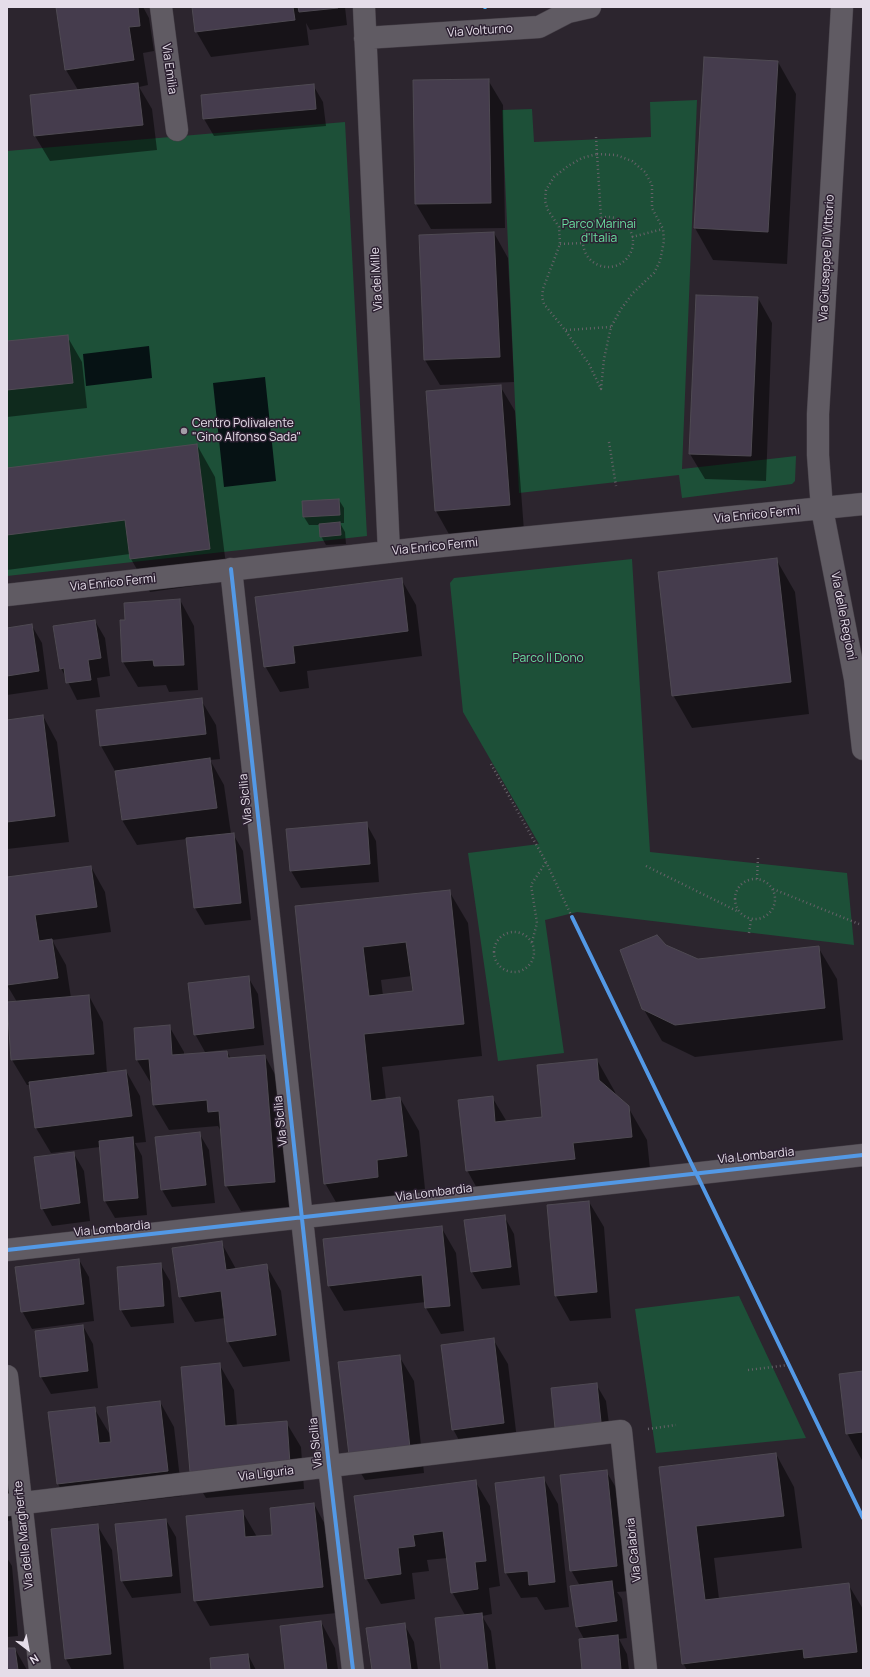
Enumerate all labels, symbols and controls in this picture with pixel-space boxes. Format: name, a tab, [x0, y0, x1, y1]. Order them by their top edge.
street label: Via Volturno	[447, 22, 513, 40]
street label: Via Emilia	[158, 43, 180, 95]
street label: Via Giuseppe Di Vittorio	[816, 194, 838, 322]
park label: Parco Marinai d'Italia	[562, 218, 636, 246]
street label: Via dei Mille	[368, 247, 386, 311]
place label: Centro Polivalente "Gino Alfonso Sada"	[192, 417, 301, 445]
marker: Centro Polivalente "Gino Alfonso Sada"	[179, 426, 189, 436]
street label: Via Enrico Fermi	[713, 503, 801, 527]
street label: Via Enrico Fermi	[391, 535, 479, 559]
street label: Via Enrico Fermi	[69, 571, 157, 595]
street label: Via delle Regioni	[827, 571, 859, 661]
park label: Parco Il Dono	[512, 652, 584, 666]
street label: Via Sicilia	[236, 773, 256, 825]
street label: Via Sicilia	[271, 1095, 291, 1147]
street label: Via Lombardia	[717, 1145, 795, 1167]
street label: Via Lombardia	[395, 1181, 473, 1205]
street label: Via Lombardia	[73, 1218, 151, 1240]
street label: Via Sicilia	[306, 1417, 326, 1469]
street label: Via Liguria	[237, 1463, 295, 1485]
street label: Via delle Margherite	[11, 1480, 37, 1590]
street label: Via Calabria	[623, 1517, 645, 1583]
north arrow	[8, 1629, 48, 1669]
text: N	[27, 1651, 42, 1668]

